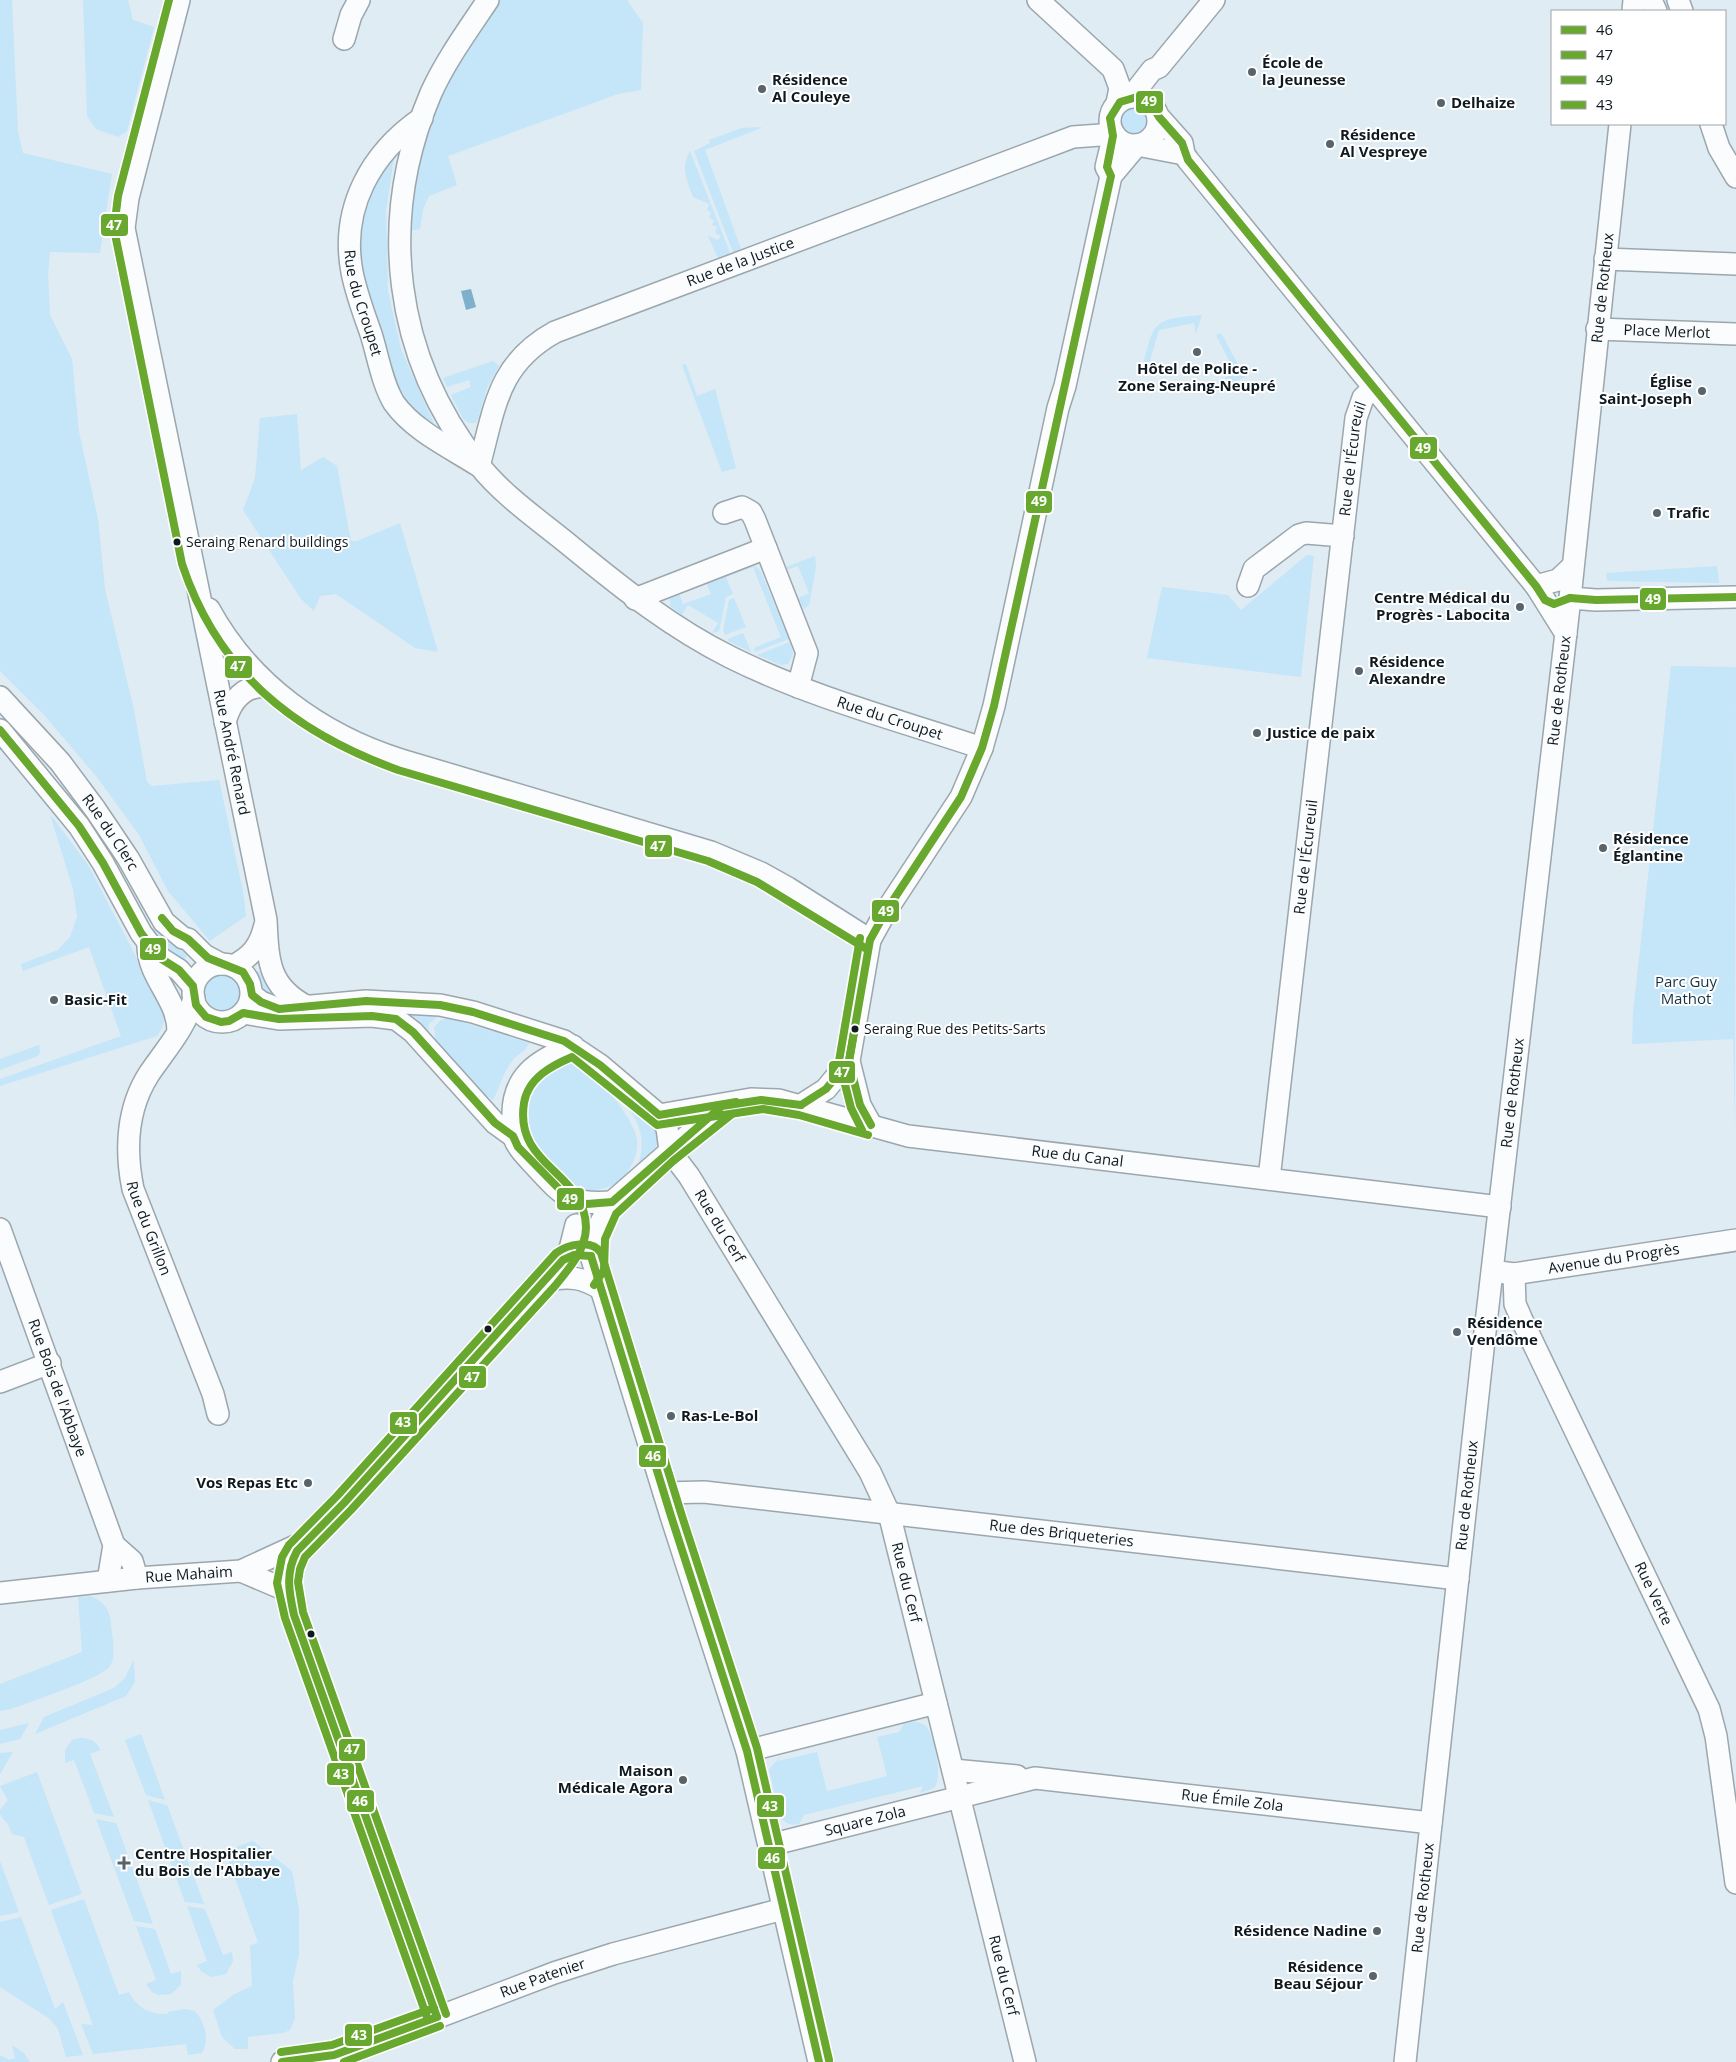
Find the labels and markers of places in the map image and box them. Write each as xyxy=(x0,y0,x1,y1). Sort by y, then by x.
place label: École de la Jeunesse xyxy=(1262,52,1346,89)
marker: École de la Jeunesse xyxy=(1246,66,1258,78)
place label: Résidence Al Couleye xyxy=(772,69,850,106)
marker: Résidence Al Couleye xyxy=(756,83,768,95)
place label: Delhaize xyxy=(1451,92,1515,112)
marker: Delhaize xyxy=(1435,97,1447,109)
place label: Résidence Al Vespreye xyxy=(1340,124,1428,161)
marker: Résidence Al Vespreye xyxy=(1324,138,1336,150)
marker: Hôtel de Police - Zone Seraing-Neupré xyxy=(1191,346,1203,358)
place label: Hôtel de Police - Zone Seraing-Neupré xyxy=(1118,358,1276,395)
place label: Église Saint-Joseph xyxy=(1599,371,1692,408)
marker: Église Saint-Joseph xyxy=(1696,385,1708,397)
place label: Trafic xyxy=(1667,502,1710,522)
marker: Trafic xyxy=(1651,507,1663,519)
place label: Seraing Renard buildings xyxy=(186,532,349,551)
marker: Seraing Renard buildings xyxy=(172,537,182,547)
place label: Centre Médical du Progrès - Labocita xyxy=(1374,587,1510,624)
marker: Centre Médical du Progrès - Labocita xyxy=(1514,601,1526,613)
place label: Résidence Alexandre xyxy=(1369,651,1446,688)
marker: Résidence Alexandre xyxy=(1353,665,1365,677)
place label: Justice de paix xyxy=(1265,722,1375,742)
marker: Justice de paix xyxy=(1251,727,1263,739)
place label: Résidence Églantine xyxy=(1613,828,1689,865)
marker: Résidence Églantine xyxy=(1597,842,1609,854)
place label: Basic-Fit xyxy=(64,989,128,1009)
marker: Basic-Fit xyxy=(48,994,60,1006)
place label: Seraing Rue des Petits-Sarts xyxy=(864,1019,1046,1038)
marker: Seraing Rue des Petits-Sarts xyxy=(850,1024,860,1034)
place label: Résidence Vendôme xyxy=(1467,1312,1543,1349)
unlabelled marker xyxy=(483,1324,493,1334)
marker: Résidence Vendôme xyxy=(1451,1326,1463,1338)
place label: Ras-Le-Bol xyxy=(681,1405,758,1425)
marker: Ras-Le-Bol xyxy=(665,1410,677,1422)
place label: Vos Repas Etc xyxy=(196,1472,298,1492)
marker: Vos Repas Etc xyxy=(302,1477,314,1489)
unlabelled marker xyxy=(306,1629,316,1639)
place label: Maison Médicale Agora xyxy=(558,1760,673,1797)
marker: Maison Médicale Agora xyxy=(677,1774,689,1786)
place label: Centre Hospitalier du Bois de l'Abbaye xyxy=(135,1843,280,1880)
marker: Centre Hospitalier du Bois de l'Abbaye xyxy=(117,1856,131,1870)
place label: Résidence Nadine xyxy=(1233,1920,1367,1940)
marker: Résidence Nadine xyxy=(1371,1925,1383,1937)
place label: Résidence Beau Séjour xyxy=(1274,1956,1363,1993)
marker: Résidence Beau Séjour xyxy=(1367,1970,1379,1982)

